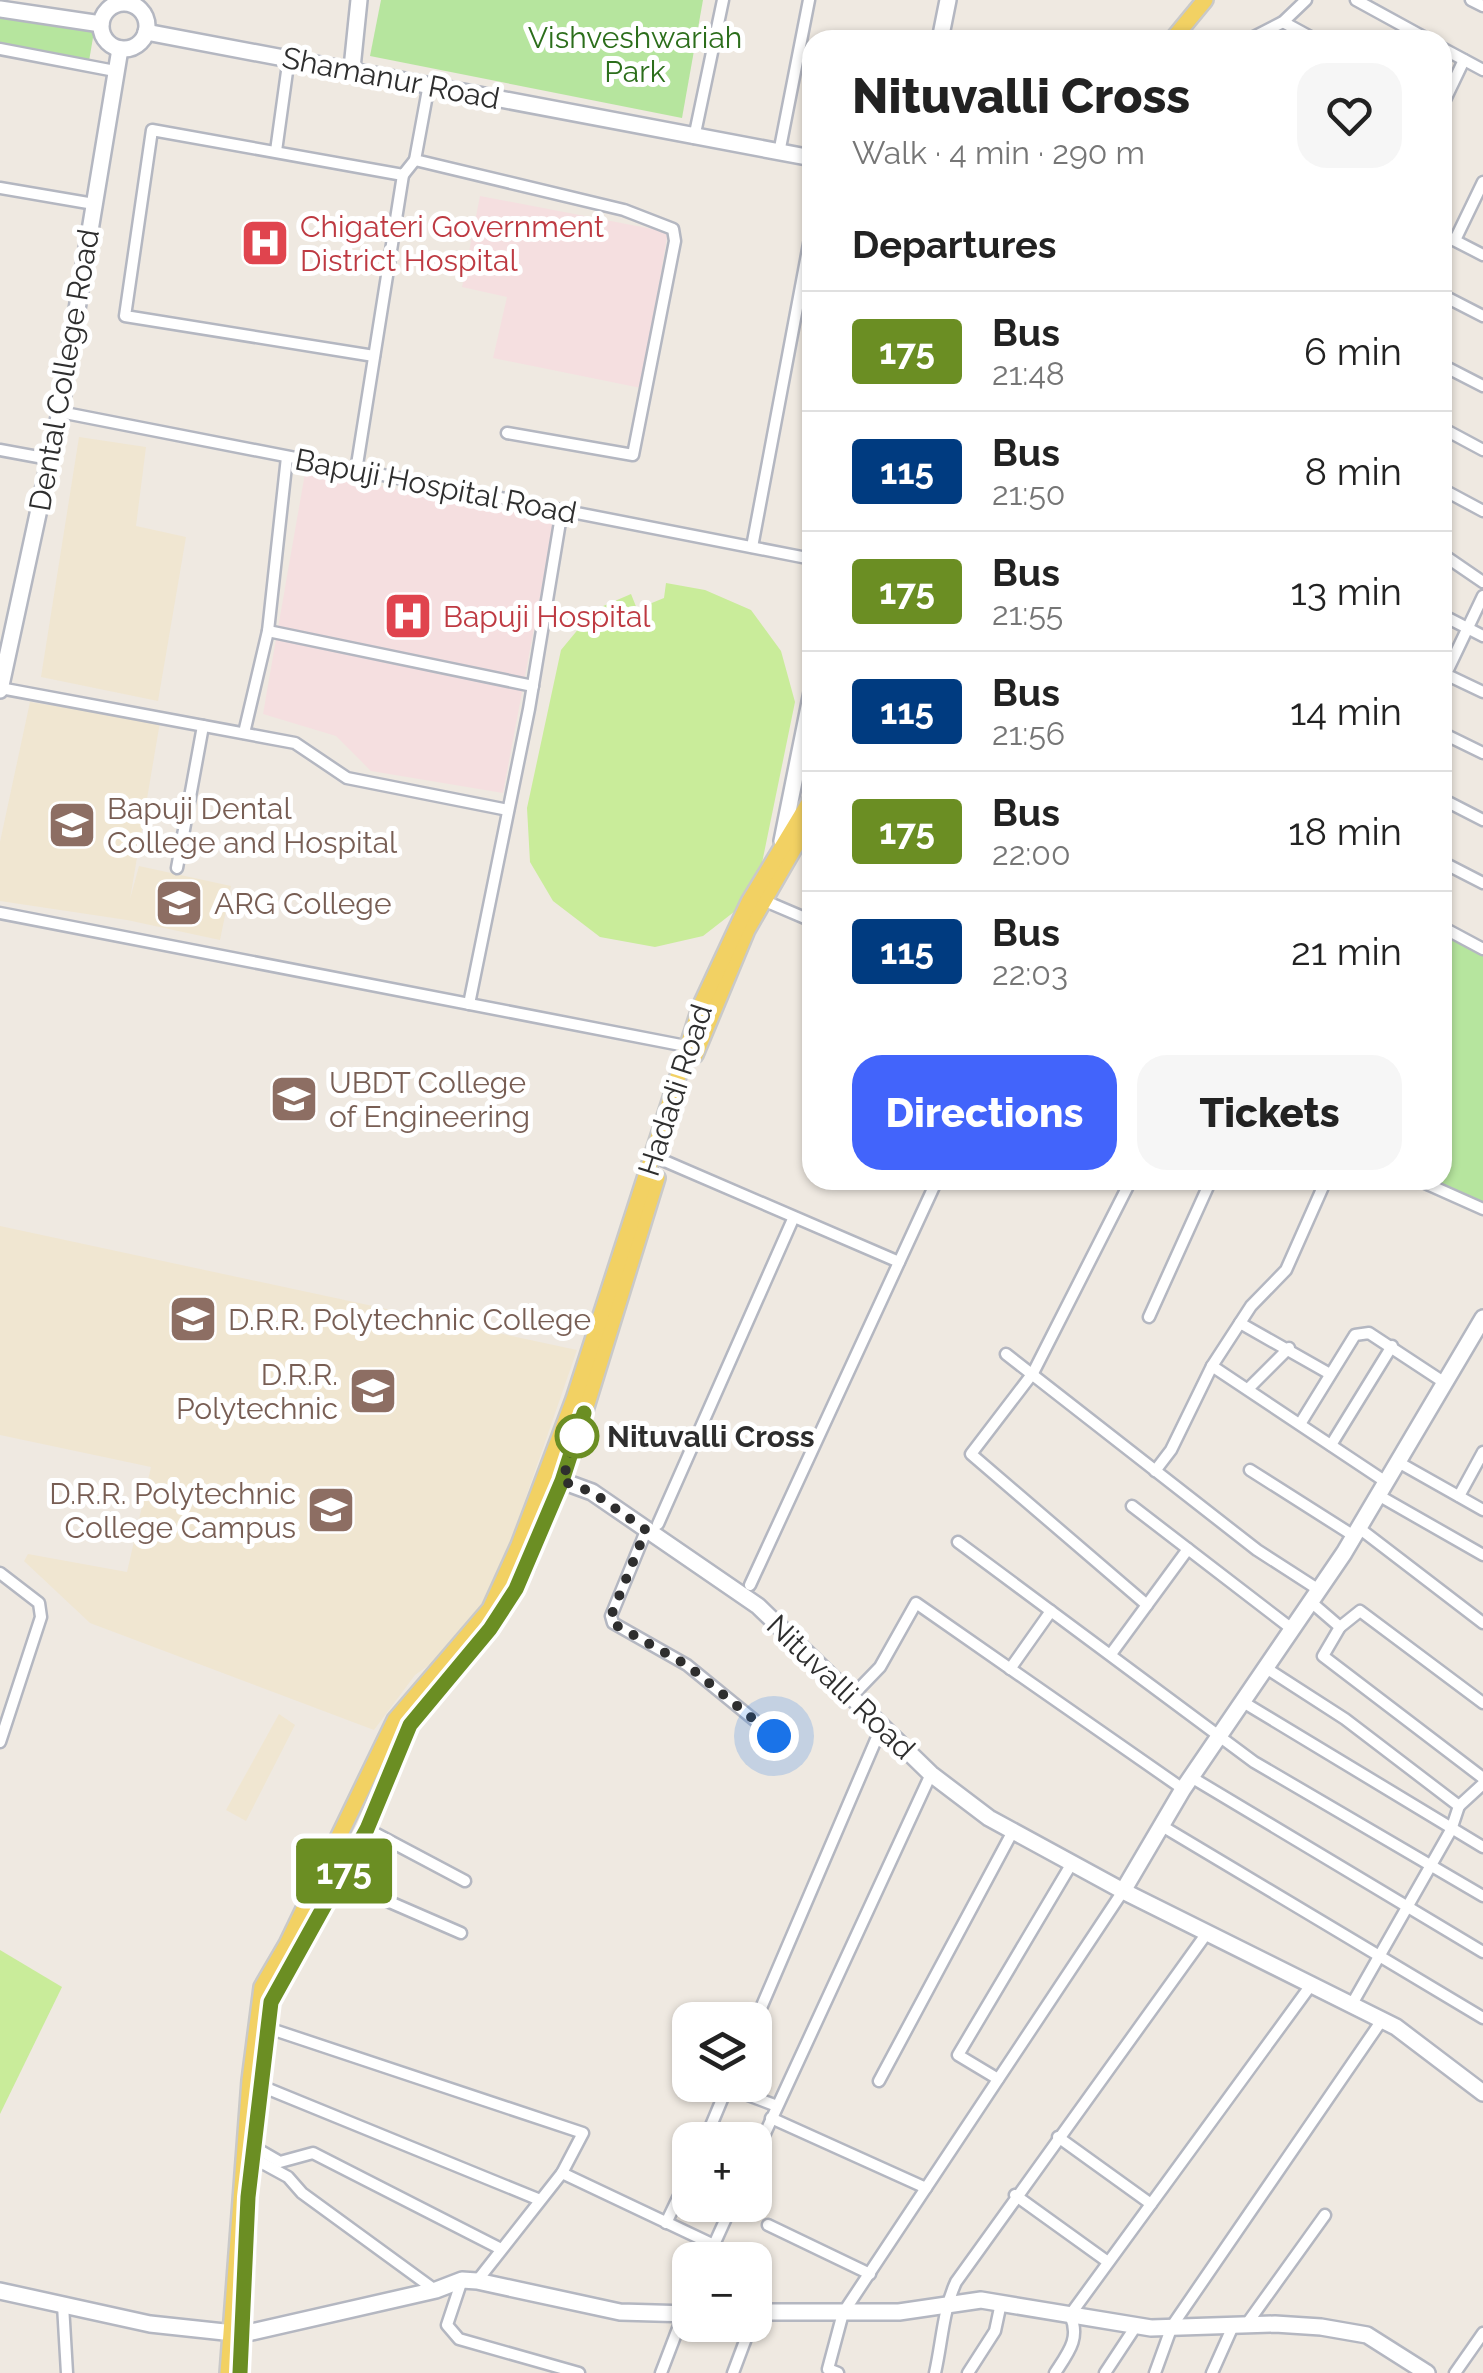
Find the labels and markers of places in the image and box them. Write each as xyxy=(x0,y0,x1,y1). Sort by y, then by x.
place label: Chigateri Government District Hospital xyxy=(300,209,604,278)
hospital icon: Chigateri Government District Hospital xyxy=(239,217,291,269)
hospital icon: Bapuji Hospital xyxy=(382,590,434,642)
place label: Bapuji Hospital xyxy=(443,599,651,634)
place label: Bapuji Dental College and Hospital xyxy=(107,791,398,860)
school or university icon: Bapuji Dental College and Hospital xyxy=(46,799,98,851)
school or university icon: ARG College xyxy=(153,877,205,929)
place label: ARG College xyxy=(214,886,392,921)
place label: UBDT College of Engineering xyxy=(329,1065,530,1134)
school or university icon: UBDT College of Engineering xyxy=(268,1073,320,1125)
school or university icon: D.R.R. Polytechnic College xyxy=(167,1293,219,1345)
place label: D.R.R. Polytechnic College xyxy=(228,1302,591,1337)
place label: D.R.R. Polytechnic xyxy=(176,1357,338,1426)
school or university icon: D.R.R. Polytechnic xyxy=(347,1365,399,1417)
marker: Nituvalli Cross xyxy=(556,1415,598,1457)
place label: Nituvalli Cross xyxy=(607,1419,815,1454)
place label: D.R.R. Polytechnic College Campus xyxy=(49,1476,296,1545)
school or university icon: D.R.R. Polytechnic College Campus xyxy=(305,1484,357,1536)

